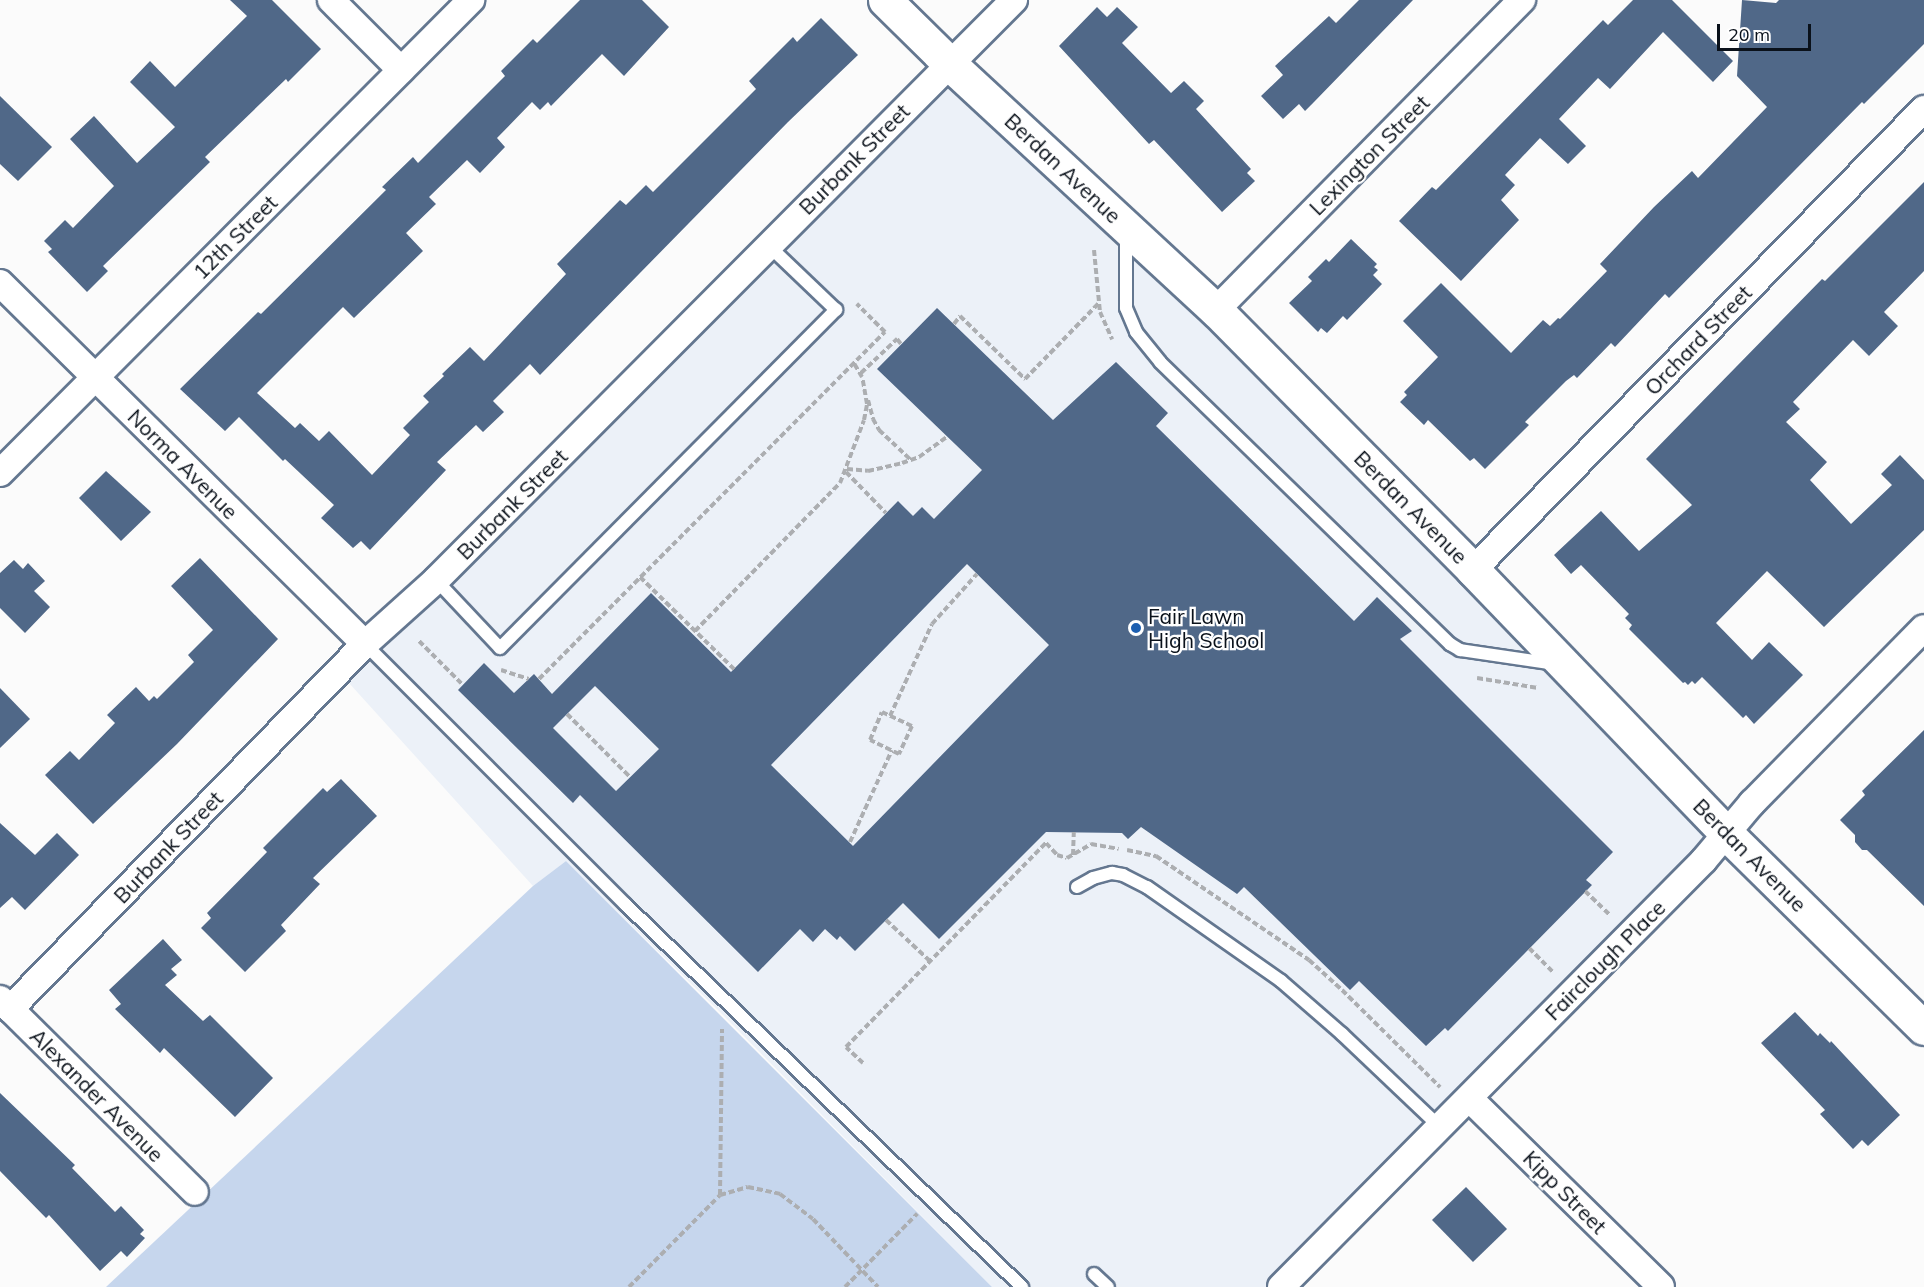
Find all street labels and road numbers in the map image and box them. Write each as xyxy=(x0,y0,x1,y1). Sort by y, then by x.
street label: Lexington Street xyxy=(1304,90,1434,220)
street label: Burbank Street xyxy=(794,99,914,219)
street label: Berdan Avenue xyxy=(1000,108,1126,228)
street label: 12th Street xyxy=(188,190,282,284)
street label: Orchard Street xyxy=(1639,280,1757,400)
street label: Norma Avenue xyxy=(123,404,243,524)
street label: Burbank Street xyxy=(452,444,572,564)
street label: Berdan Avenue xyxy=(1349,445,1473,569)
street label: Burbank Street xyxy=(108,786,228,908)
street label: Berdan Avenue xyxy=(1688,793,1812,917)
street label: Fairclough Place xyxy=(1540,895,1670,1025)
street label: Alexander Avenue xyxy=(25,1023,169,1167)
street label: Kipp Street xyxy=(1518,1145,1612,1239)

